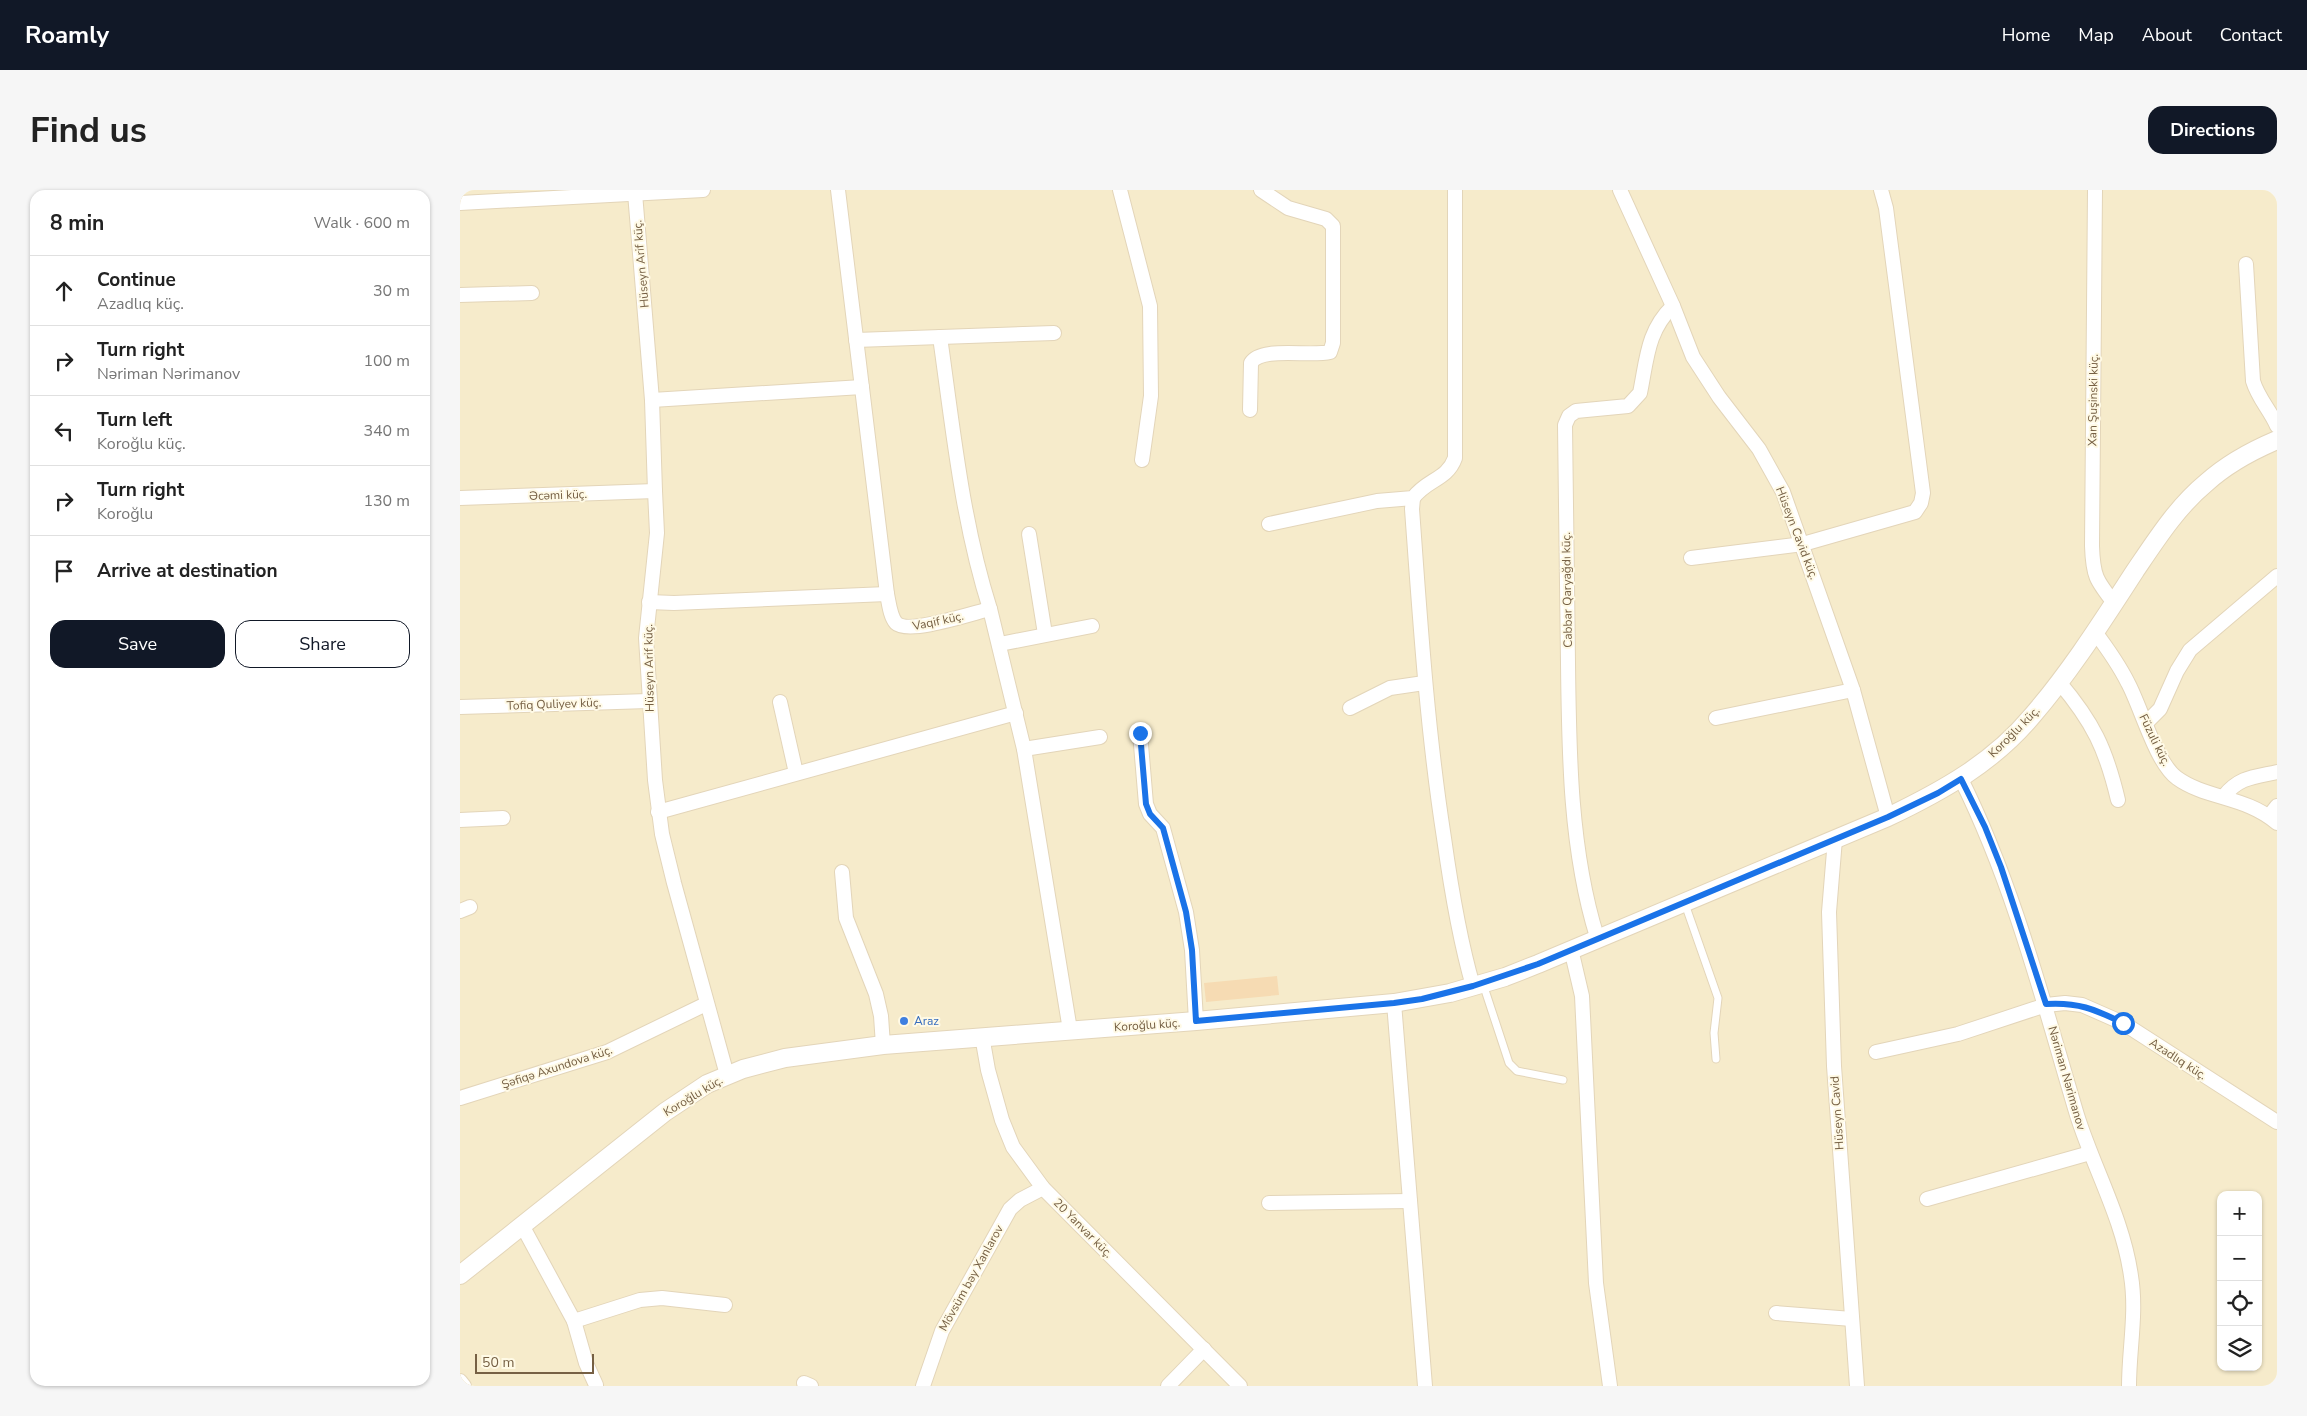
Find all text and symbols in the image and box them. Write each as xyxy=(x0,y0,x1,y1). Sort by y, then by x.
text: Roamly xyxy=(25,19,109,51)
text: Home xyxy=(2002,23,2050,47)
text: Map xyxy=(2078,23,2114,47)
text: About xyxy=(2142,23,2192,47)
text: Contact xyxy=(2220,23,2282,47)
button: Directions xyxy=(2148,106,2277,154)
text: Find us xyxy=(30,107,147,154)
text: 8 min xyxy=(50,209,104,237)
text: Walk · 600 m xyxy=(314,212,410,234)
street label: Hüseyn Arif küç. xyxy=(629,219,653,309)
text: Continue xyxy=(97,267,176,293)
icon: ahead xyxy=(50,277,78,305)
text: 30 m xyxy=(373,280,410,302)
text: Azadlıq küç. xyxy=(97,293,184,315)
text: Turn right xyxy=(97,337,184,363)
icon: right xyxy=(50,347,78,375)
text: 100 m xyxy=(363,350,410,372)
street label: Xan Şuşinski küç. xyxy=(2084,354,2102,446)
text: Nəriman Nərimanov xyxy=(97,363,240,385)
text: Turn left xyxy=(97,407,172,433)
icon: left xyxy=(50,417,78,445)
text: 340 m xyxy=(363,420,410,442)
text: Koroğlu küç. xyxy=(97,433,186,455)
text: Turn right xyxy=(97,477,184,503)
street label: Hüseyn Cavid küç. xyxy=(1772,484,1822,582)
street label: Əcəmi küç. xyxy=(529,486,587,504)
icon: right xyxy=(50,487,78,515)
text: 130 m xyxy=(363,490,410,512)
text: Koroğlu xyxy=(97,503,153,525)
street label: Cabbar Qaryağdı küç. xyxy=(1558,532,1576,648)
icon: arrive xyxy=(50,557,78,585)
text: Arrive at destination xyxy=(97,558,278,584)
street label: Vaqif küç. xyxy=(910,608,965,634)
button: Save xyxy=(50,620,225,668)
button: Share xyxy=(235,620,410,668)
street label: Hüseyn Arif küç. xyxy=(640,624,658,712)
street label: Tofiq Quliyev küç. xyxy=(506,694,602,714)
street label: Koroğlu küç. xyxy=(1985,703,2043,761)
street label: Füzuli küç. xyxy=(2136,711,2174,769)
route end xyxy=(1129,722,1152,745)
route start xyxy=(2112,1012,2135,1035)
place label: Araz xyxy=(914,1013,939,1029)
marker: Araz xyxy=(898,1015,910,1027)
street label: Koroğlu küç. xyxy=(1113,1015,1181,1035)
street label: Nəriman Nərimanov xyxy=(2045,1024,2090,1133)
street label: Azadlıq küç. xyxy=(2146,1035,2210,1083)
street label: Şəfiqə Axundova küç. xyxy=(500,1042,614,1092)
street label: Koroğlu küç. xyxy=(660,1072,726,1120)
street label: Hüseyn Cavid xyxy=(1826,1075,1848,1151)
map controls xyxy=(2217,1191,2262,1371)
button: + xyxy=(2217,1191,2262,1236)
street label: 20 Yanvar küç. xyxy=(1050,1195,1116,1261)
street label: Mövsüm bəy Xanlarov xyxy=(935,1221,1007,1334)
button: − xyxy=(2217,1236,2262,1281)
button: locate xyxy=(2217,1281,2262,1326)
button: layers xyxy=(2217,1326,2262,1371)
scale bar xyxy=(475,1351,594,1374)
text: 50 m xyxy=(482,1353,514,1372)

